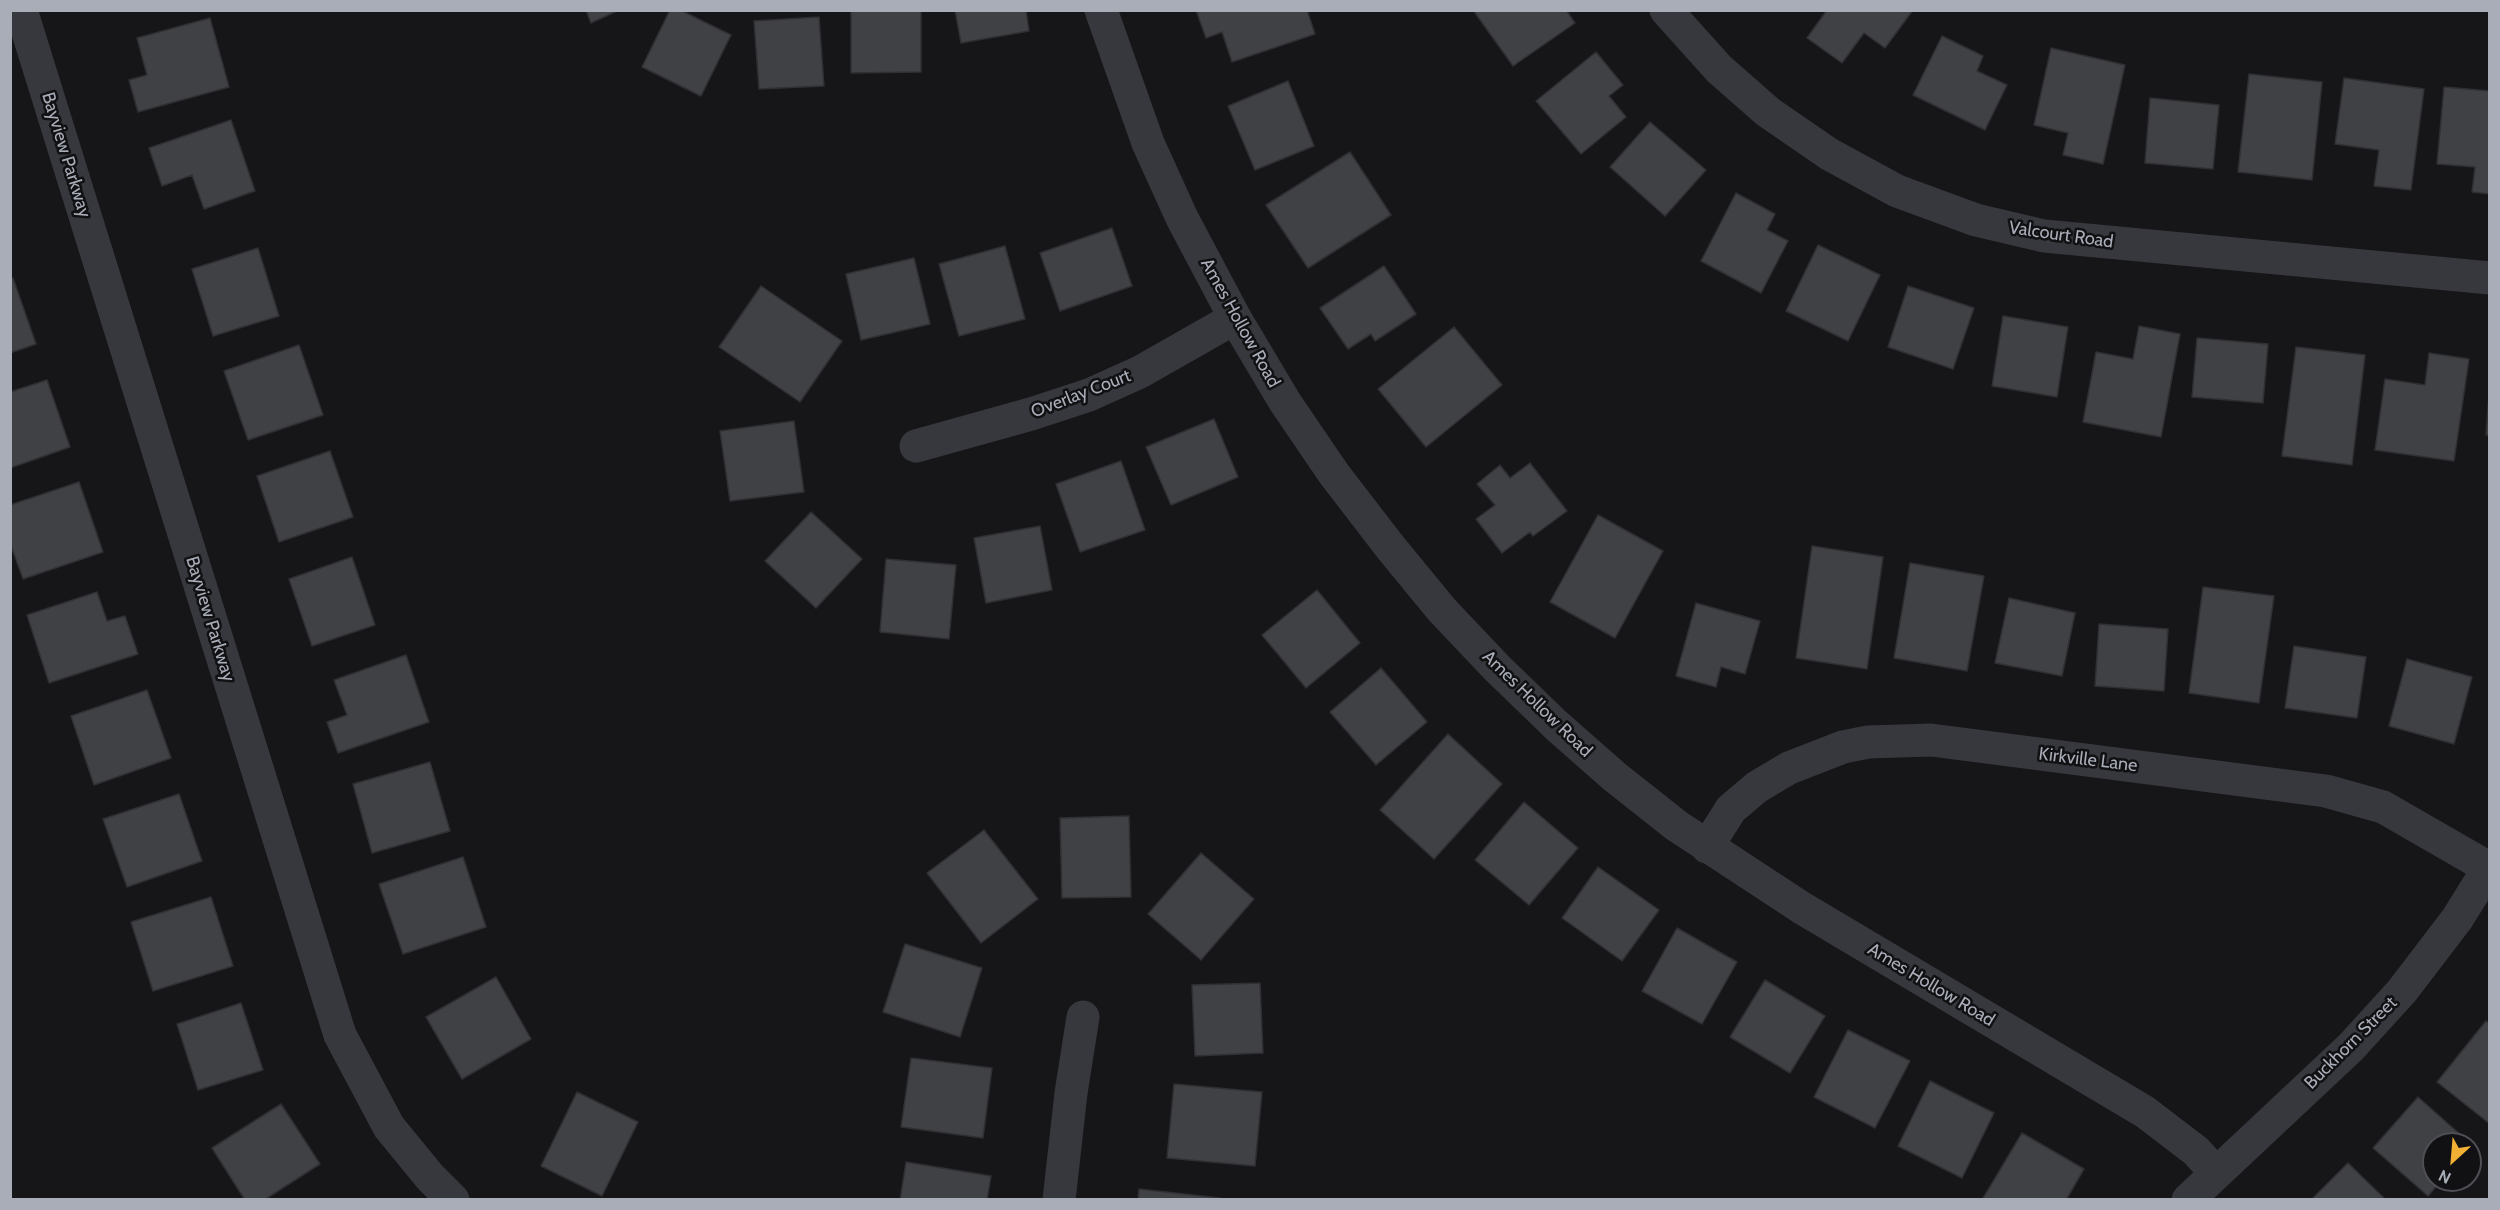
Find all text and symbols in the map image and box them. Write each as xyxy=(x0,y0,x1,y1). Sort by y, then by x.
street label: Bayview Parkway xyxy=(37,90,95,220)
street label: Valcourt Road xyxy=(2007,217,2115,253)
street label: Ames Hollow Road xyxy=(1196,255,1284,391)
street label: Overlay Court xyxy=(1028,365,1134,423)
street label: Bayview Parkway xyxy=(181,554,239,684)
street label: Ames Hollow Road xyxy=(1478,646,1596,762)
street label: Kirkville Lane xyxy=(2037,743,2139,777)
street label: Ames Hollow Road xyxy=(1864,939,1998,1031)
street label: Buckhorn Street xyxy=(2300,992,2402,1094)
north arrow xyxy=(2422,1132,2482,1192)
text: N xyxy=(2436,1166,2454,1188)

